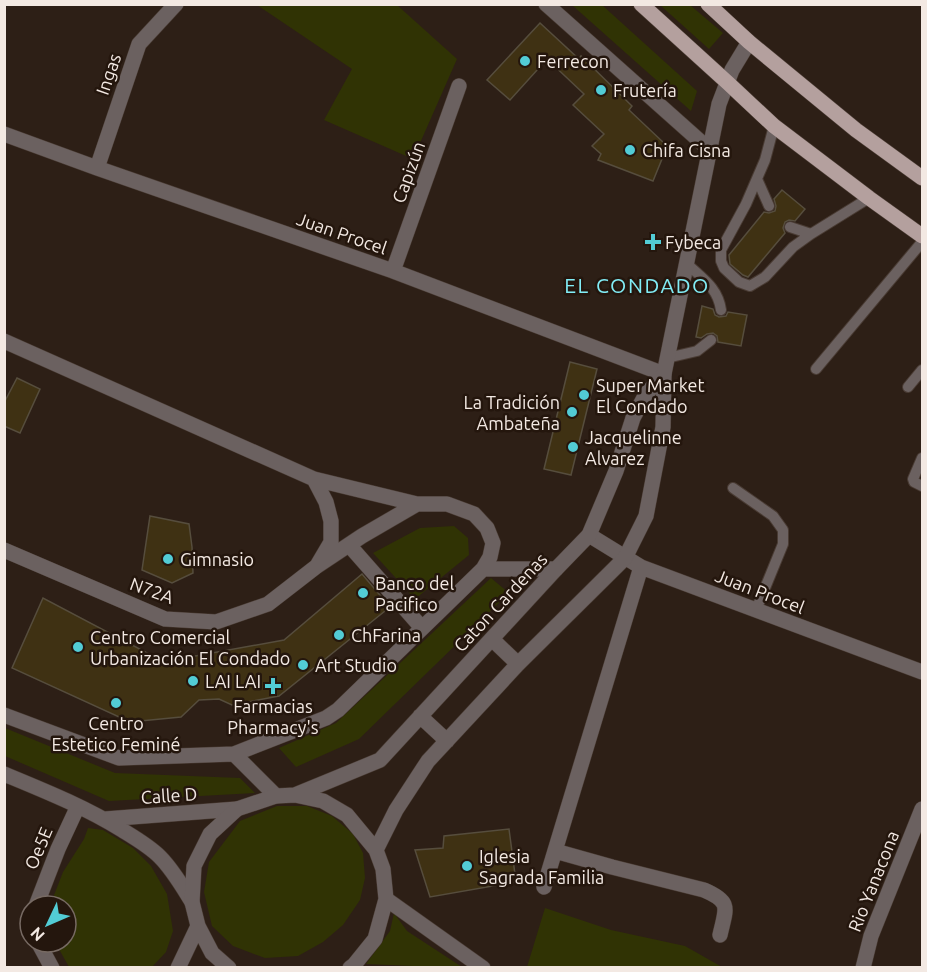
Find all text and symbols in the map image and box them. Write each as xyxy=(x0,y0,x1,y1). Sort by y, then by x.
street label: Ingas xyxy=(92,51,124,97)
place label: Ferrecon xyxy=(537,51,609,71)
marker: Ferrecon xyxy=(518,54,532,68)
place label: Frutería xyxy=(613,80,677,100)
marker: Frutería xyxy=(594,83,608,97)
street label: Capizún xyxy=(388,138,428,206)
place label: Chifa Cisna xyxy=(642,140,731,160)
marker: Chifa Cisna xyxy=(623,143,637,157)
street label: Juan Procel xyxy=(294,208,390,258)
place label: Fybeca xyxy=(665,232,721,252)
marker: Fybeca xyxy=(646,235,660,249)
district label: EL CONDADO xyxy=(564,273,710,297)
place label: Super Market El Condado xyxy=(596,375,705,416)
marker: Super Market El Condado xyxy=(577,388,591,402)
place label: La Tradición Ambateña xyxy=(464,392,560,433)
marker: La Tradición Ambateña xyxy=(565,405,579,419)
place label: Jacquelinne Alvarez xyxy=(585,427,682,468)
marker: Jacquelinne Alvarez xyxy=(566,440,580,454)
place label: Gimnasio xyxy=(180,549,254,569)
street label: Caton Cardenas xyxy=(449,549,551,655)
marker: Gimnasio xyxy=(161,552,175,566)
street label: Juan Procel xyxy=(713,565,808,617)
street label: N72A xyxy=(128,573,177,607)
place label: Banco del Pacifico xyxy=(375,573,454,614)
marker: Banco del Pacifico xyxy=(356,586,370,600)
place label: ChFarina xyxy=(351,625,421,645)
place label: Centro Comercial Urbanización El Condado xyxy=(90,627,290,668)
marker: ChFarina xyxy=(332,628,346,642)
marker: Centro Comercial Urbanización El Condado xyxy=(71,640,85,654)
place label: Art Studio xyxy=(315,655,397,675)
marker: Art Studio xyxy=(296,658,310,672)
place label: LAI LAI xyxy=(205,671,261,691)
marker: LAI LAI xyxy=(186,674,200,688)
marker: Farmacias Pharmacy's xyxy=(266,679,280,693)
marker: Centro Estetico Feminé xyxy=(109,696,123,710)
place label: Farmacias Pharmacy's xyxy=(227,696,319,737)
place label: Centro Estetico Feminé xyxy=(52,713,180,754)
street label: Calle D xyxy=(140,783,198,807)
street label: Oe5E xyxy=(20,824,56,872)
street label: Rio Yanacona xyxy=(844,828,902,934)
place label: Iglesia Sagrada Familia xyxy=(479,846,604,887)
marker: Iglesia Sagrada Familia xyxy=(460,859,474,873)
north arrow xyxy=(18,894,78,954)
text: N xyxy=(27,924,48,945)

